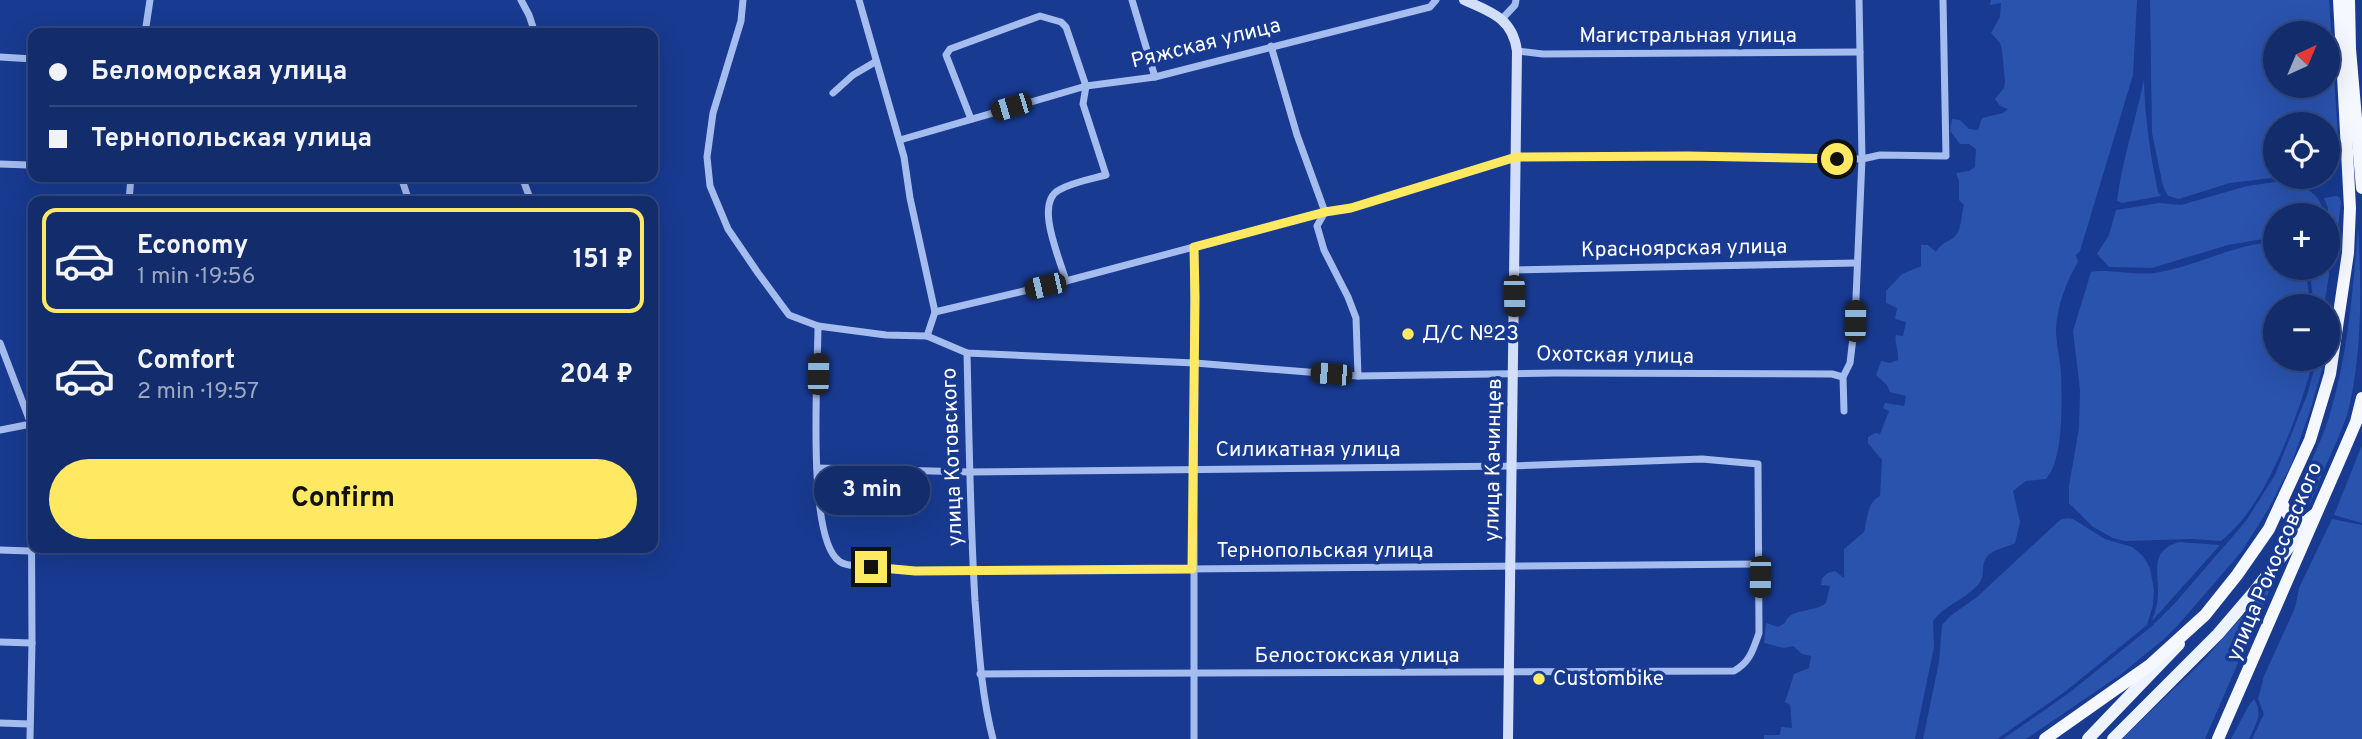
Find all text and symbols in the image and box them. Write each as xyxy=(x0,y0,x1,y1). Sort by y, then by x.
street label: Ряжская улица xyxy=(1128,12,1284,76)
north arrow xyxy=(2263,21,2340,98)
map controls xyxy=(2263,21,2340,371)
street label: Магистральная улица xyxy=(1579,23,1797,50)
text: Беломорская улица xyxy=(91,56,347,89)
car xyxy=(988,91,1035,123)
button: locate xyxy=(2263,112,2340,189)
text: Тернопольская улица xyxy=(91,123,372,156)
route start xyxy=(1821,143,1853,175)
button: + xyxy=(2263,203,2340,280)
icon: car xyxy=(53,229,116,292)
text: Economy xyxy=(137,230,248,263)
street label: Красноярская улица xyxy=(1581,234,1787,264)
text: 151 ₽ xyxy=(573,244,633,277)
text: 1 min · 19:56 xyxy=(137,263,256,292)
car xyxy=(1023,271,1068,301)
car xyxy=(1504,275,1525,317)
button: − xyxy=(2263,294,2340,371)
car xyxy=(1845,300,1866,342)
place label: Д/С №23 xyxy=(1422,321,1519,348)
marker: Д/С №23 xyxy=(1400,326,1416,342)
street label: Охотская улица xyxy=(1536,341,1694,371)
icon: car xyxy=(53,344,116,407)
text: Comfort xyxy=(137,345,235,378)
car xyxy=(808,353,829,395)
text: 204 ₽ xyxy=(560,359,633,392)
car xyxy=(1310,362,1353,386)
street label: улица Котовского xyxy=(936,367,970,547)
text: 2 min · 19:57 xyxy=(137,378,259,407)
street label: улица Качинцев xyxy=(1479,378,1509,542)
street label: Силикатная улица xyxy=(1215,437,1401,464)
street label: улица Рокоссовского xyxy=(2221,458,2329,666)
button: Confirm xyxy=(49,459,637,539)
callout: 3 min xyxy=(813,466,929,514)
text: 3 min xyxy=(842,476,902,505)
street label: Тернопольская улица xyxy=(1216,538,1434,565)
route end xyxy=(855,551,887,583)
car xyxy=(1750,556,1771,598)
street label: Белостокская улица xyxy=(1254,643,1460,670)
place label: Custombike xyxy=(1553,666,1664,693)
marker: Custombike xyxy=(1531,671,1547,687)

